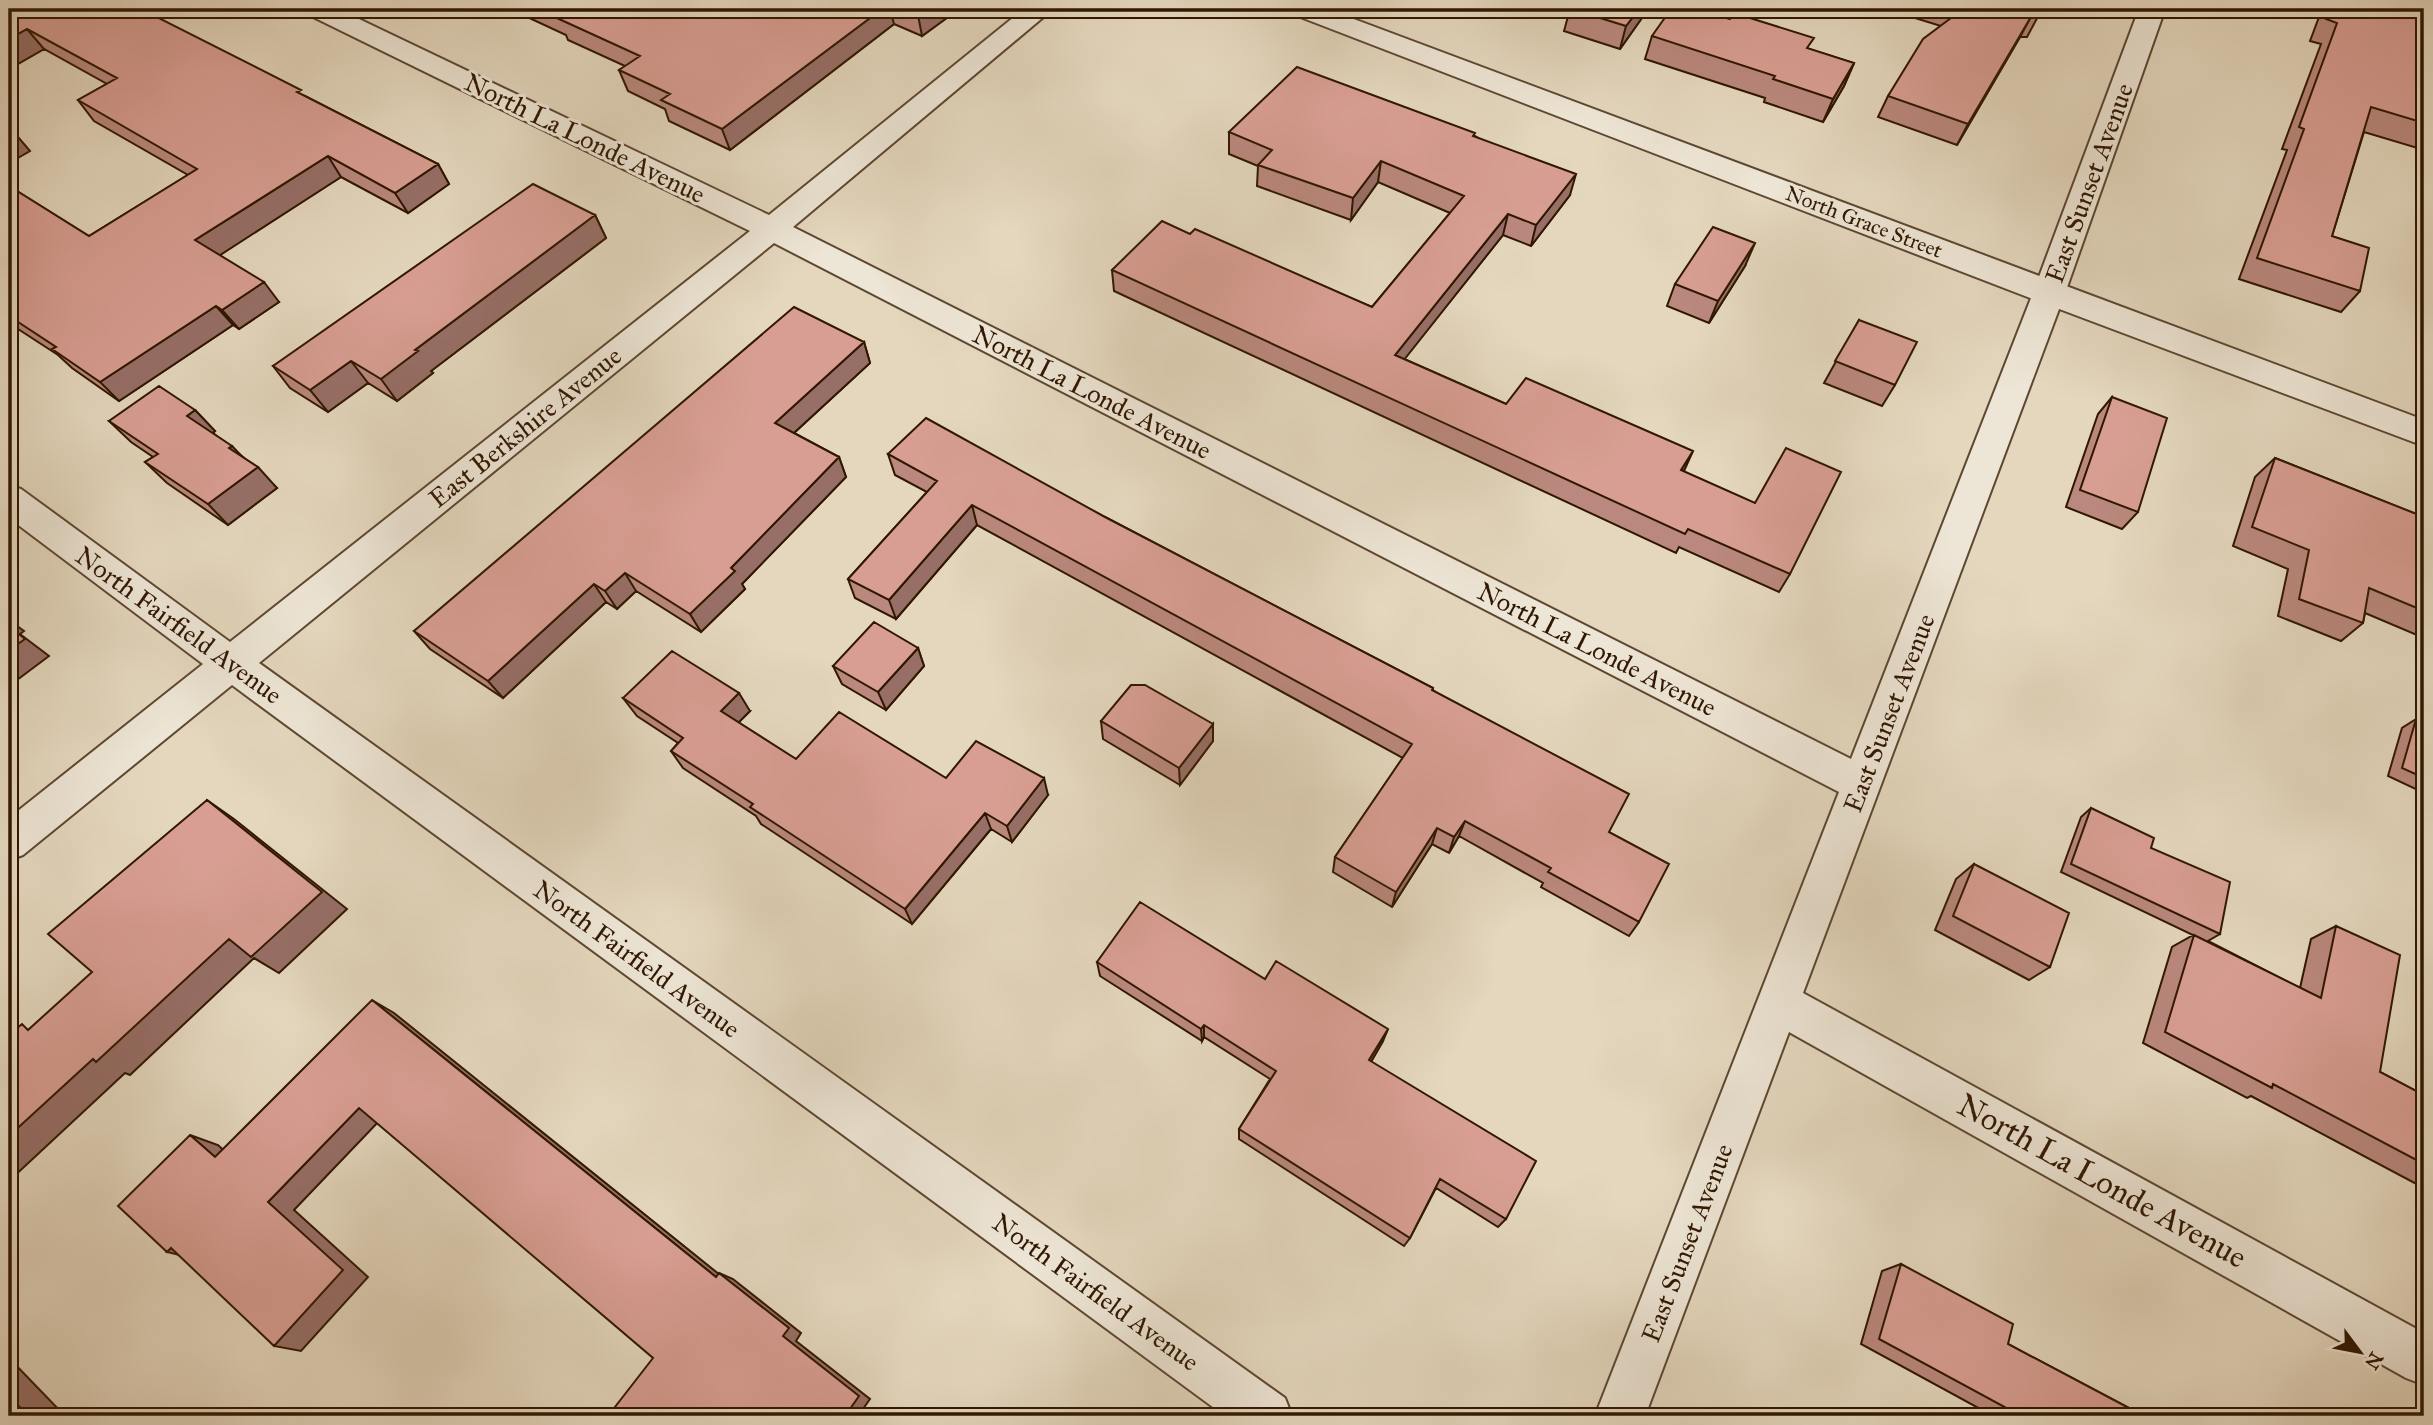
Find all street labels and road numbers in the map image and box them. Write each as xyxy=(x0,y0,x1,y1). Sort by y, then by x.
street label: North La Londe Avenue xyxy=(459,66,711,210)
street label: East Sunset Avenue xyxy=(2038,79,2140,287)
street label: North Grace Street xyxy=(1782,180,1947,264)
street label: North La Londe Avenue xyxy=(967,318,1217,466)
street label: East Berkshire Avenue xyxy=(422,339,628,515)
street label: North Fairfield Avenue xyxy=(69,539,289,711)
street label: North La Londe Avenue xyxy=(1472,575,1722,723)
street label: East Sunset Avenue xyxy=(1836,609,1942,817)
street label: North Fairfield Avenue xyxy=(527,873,747,1045)
street label: North La Londe Avenue xyxy=(1951,1085,2253,1277)
street label: East Sunset Avenue xyxy=(1634,1139,1740,1347)
street label: North Fairfield Avenue xyxy=(986,1206,1206,1378)

